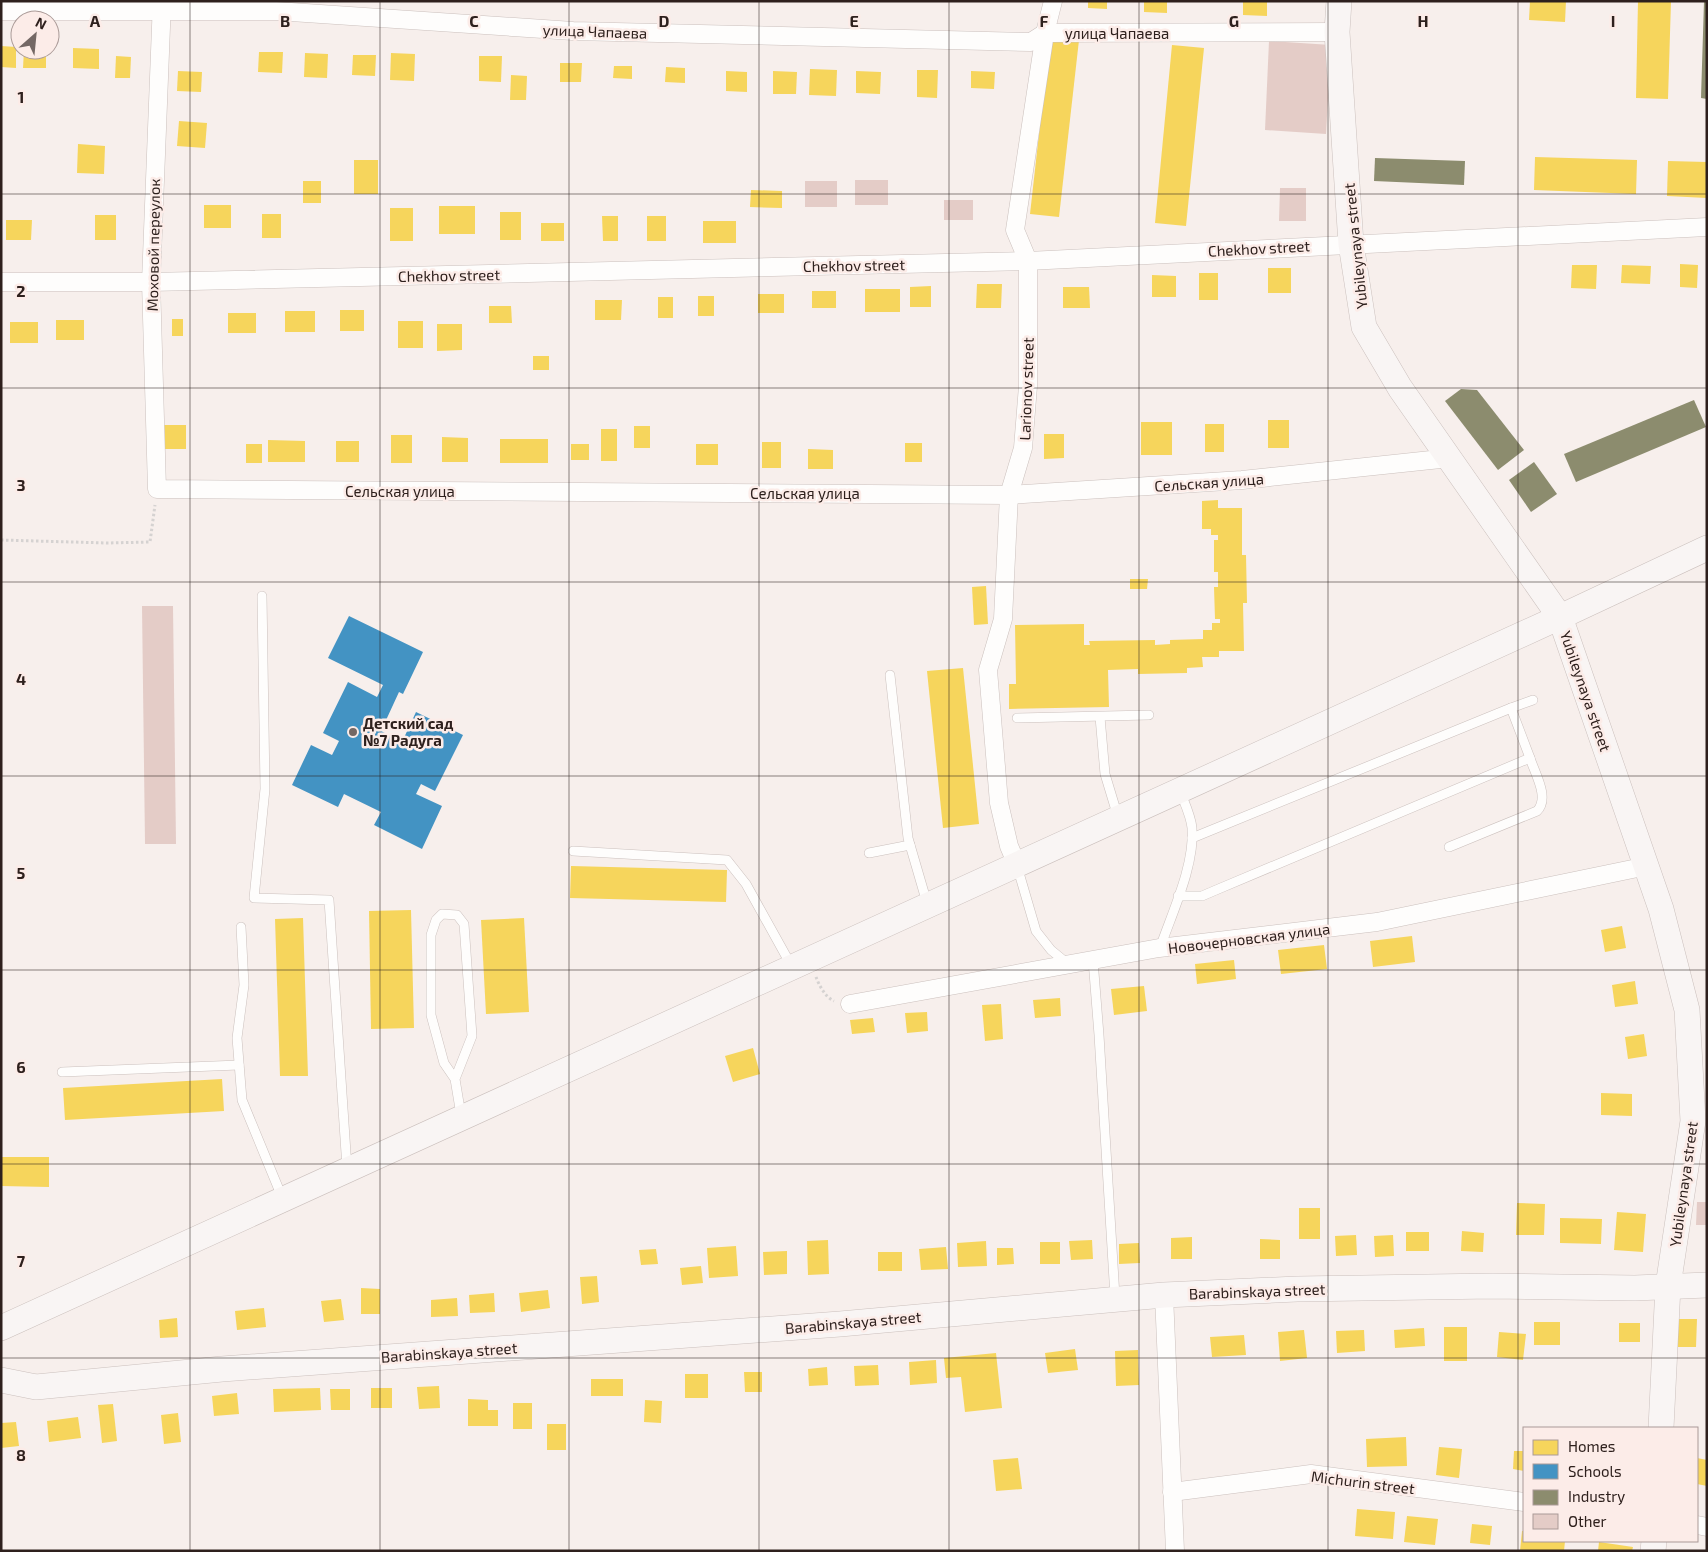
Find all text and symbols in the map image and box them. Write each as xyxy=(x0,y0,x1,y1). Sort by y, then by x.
north arrow xyxy=(10,10,60,60)
text: A xyxy=(90,11,101,30)
text: B xyxy=(280,11,290,30)
text: C xyxy=(469,11,479,30)
text: D xyxy=(659,11,670,30)
text: E xyxy=(849,11,859,30)
text: F xyxy=(1040,11,1049,30)
text: G xyxy=(1229,11,1239,30)
text: H xyxy=(1417,11,1429,30)
text: I xyxy=(1611,11,1615,30)
text: N xyxy=(33,13,49,33)
street label: улица Чапаева xyxy=(542,20,648,43)
street label: улица Чапаева xyxy=(1065,24,1169,43)
text: 1 xyxy=(18,87,24,106)
street label: Моховой переулок xyxy=(143,178,164,312)
street label: Yubileynaya street xyxy=(1339,182,1371,310)
street label: Chekhov street xyxy=(1208,236,1311,260)
street label: Chekhov street xyxy=(803,255,905,275)
street label: Chekhov street xyxy=(398,265,500,285)
text: 2 xyxy=(16,281,26,300)
street label: Larionov street xyxy=(1015,337,1037,441)
street label: Сельская улица xyxy=(1154,469,1264,496)
text: 3 xyxy=(16,475,26,494)
street label: Сельская улица xyxy=(345,482,455,501)
street label: Сельская улица xyxy=(750,484,860,503)
street label: Yubileynaya street xyxy=(1557,628,1615,754)
text: 4 xyxy=(16,669,26,688)
place label: Детский сад №7 Радуга xyxy=(363,714,454,749)
marker: Детский сад №7 Радуга xyxy=(347,726,359,738)
text: 5 xyxy=(17,863,26,882)
street label: Новочерновская улица xyxy=(1167,919,1331,958)
text: 6 xyxy=(16,1057,26,1076)
street label: Yubileynaya street xyxy=(1665,1120,1701,1248)
text: 7 xyxy=(17,1251,26,1270)
street label: Barabinskaya street xyxy=(1188,1280,1326,1302)
street label: Barabinskaya street xyxy=(784,1307,922,1337)
street label: Barabinskaya street xyxy=(380,1338,518,1366)
legend xyxy=(1523,1427,1698,1542)
text: Homes xyxy=(1568,1437,1615,1455)
text: 8 xyxy=(16,1445,26,1464)
text: Schools xyxy=(1568,1462,1622,1480)
street label: Michurin street xyxy=(1310,1467,1416,1497)
text: Industry xyxy=(1568,1487,1625,1505)
text: Other xyxy=(1568,1512,1607,1530)

